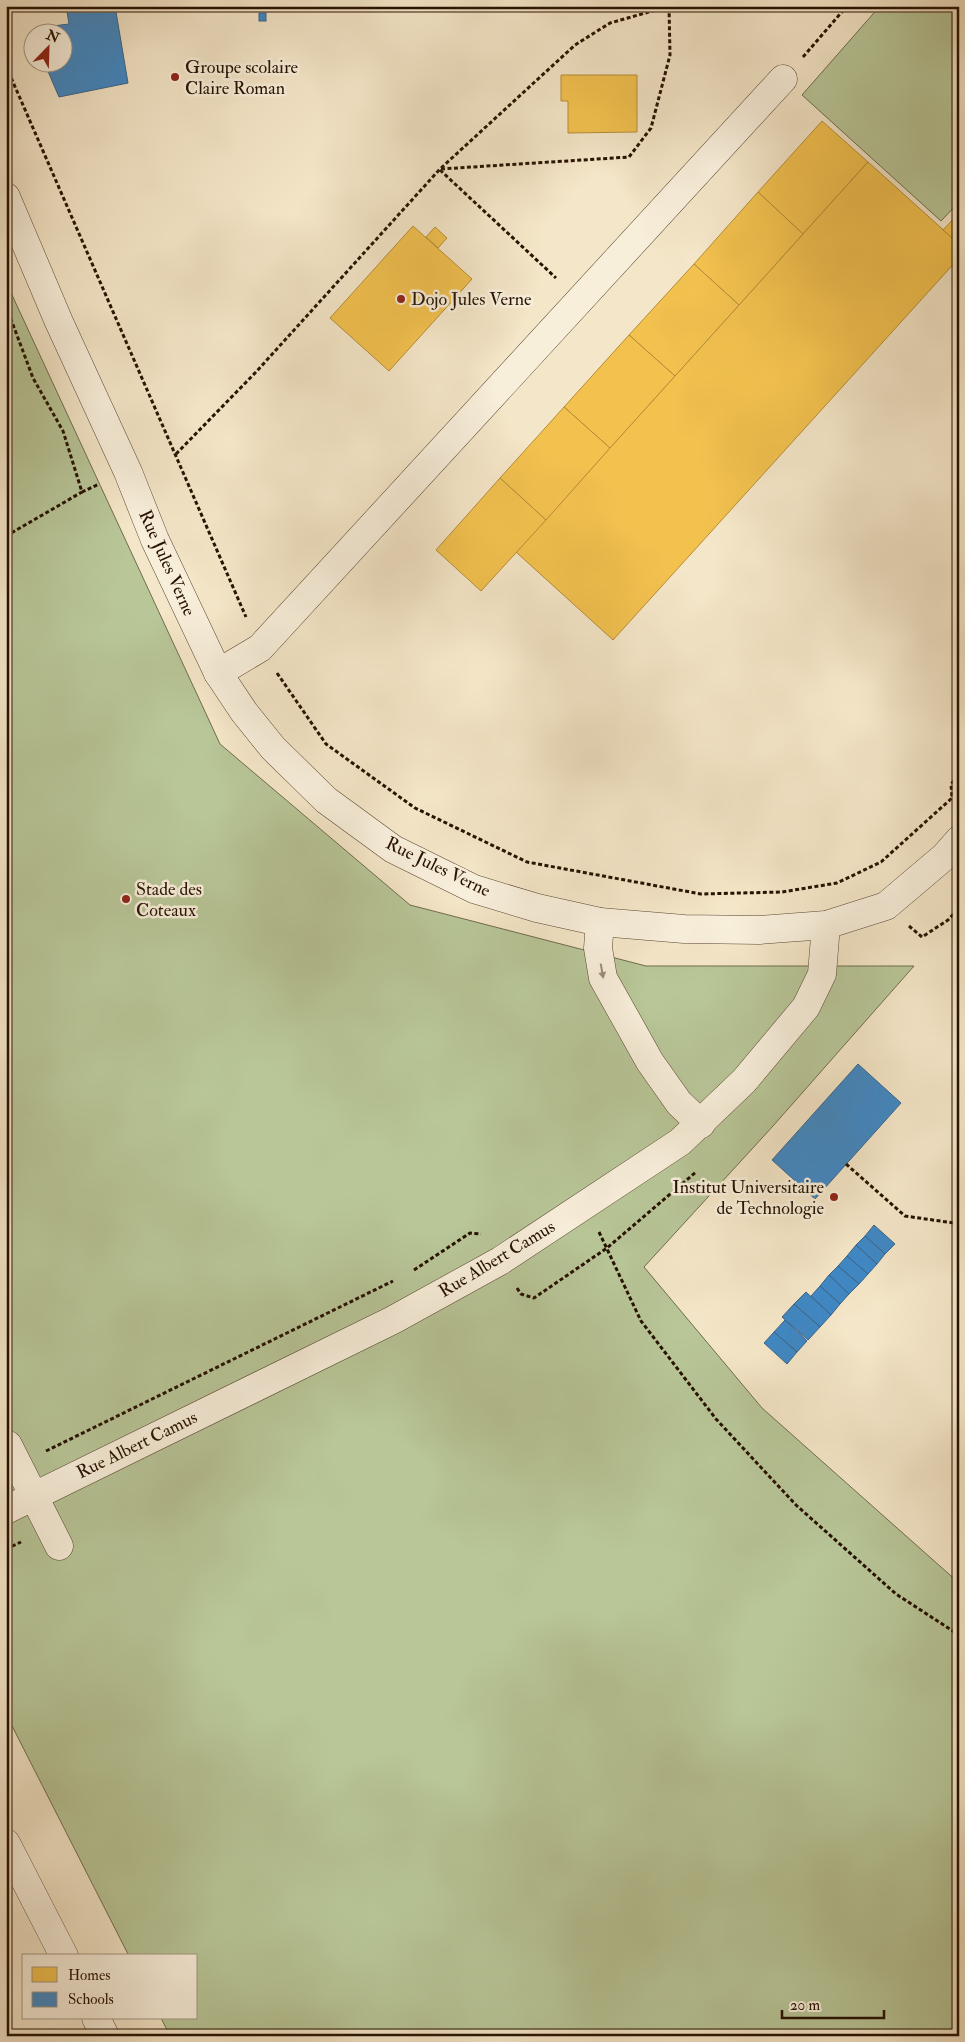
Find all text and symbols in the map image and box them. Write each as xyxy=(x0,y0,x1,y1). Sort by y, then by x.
north arrow xyxy=(22,22,72,72)
text: N xyxy=(43,26,62,47)
place label: Groupe scolaire Claire Roman xyxy=(185,56,299,100)
marker: Groupe scolaire Claire Roman xyxy=(169,71,181,83)
place label: Dojo Jules Verne xyxy=(411,288,532,311)
marker: Dojo Jules Verne xyxy=(395,293,407,305)
street label: Rue Jules Verne xyxy=(133,506,201,620)
street label: Rue Jules Verne xyxy=(382,832,495,902)
place label: Stade des Coteaux xyxy=(136,878,202,922)
marker: Stade des Coteaux xyxy=(120,893,132,905)
one-way arrow xyxy=(598,963,606,979)
place label: Institut Universitaire de Technologie xyxy=(673,1176,824,1220)
marker: Institut Universitaire de Technologie xyxy=(828,1191,840,1203)
street label: Rue Albert Camus xyxy=(435,1215,559,1303)
street label: Rue Albert Camus xyxy=(73,1406,201,1484)
legend xyxy=(22,1954,198,2020)
text: Homes xyxy=(68,1966,110,1985)
scale bar xyxy=(782,1987,885,2019)
text: Schools xyxy=(68,1990,114,2009)
text: 20 m xyxy=(790,1996,820,2015)

